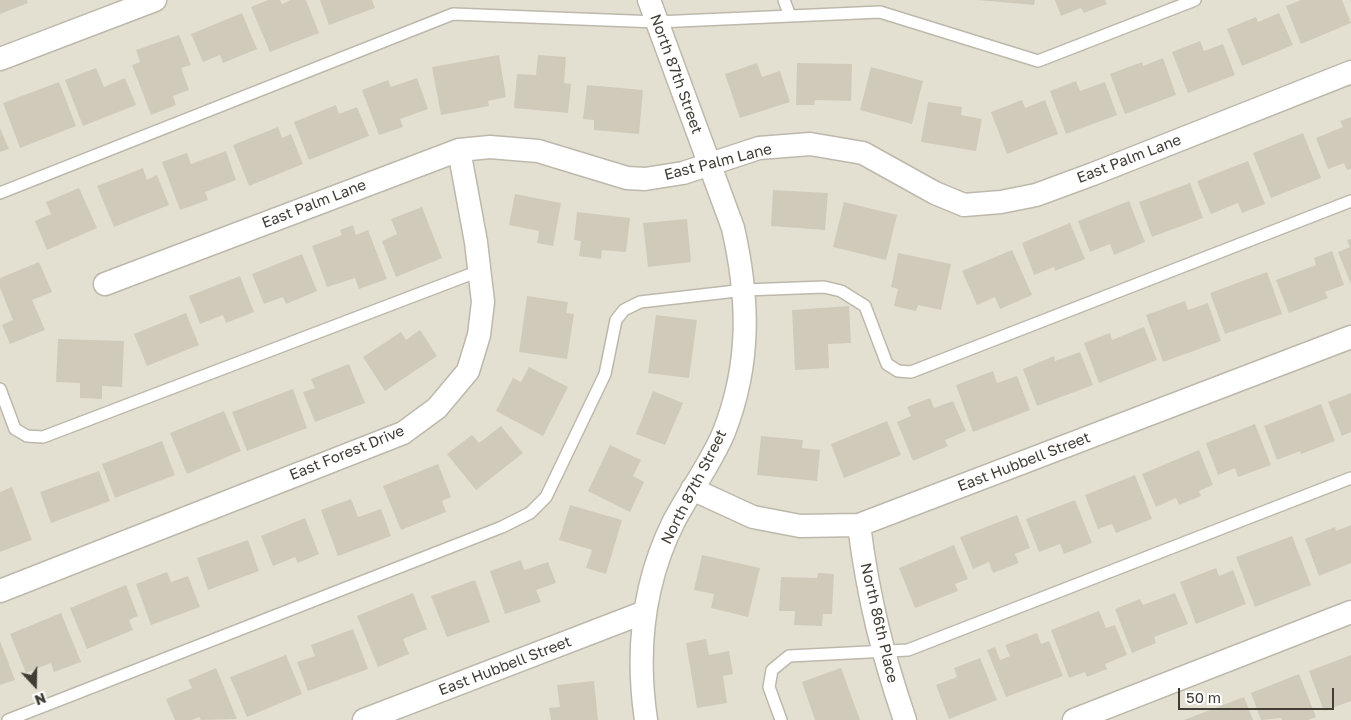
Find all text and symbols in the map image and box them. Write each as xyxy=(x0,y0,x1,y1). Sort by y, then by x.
street label: North 87th Street xyxy=(646,12,706,136)
street label: East Palm Lane xyxy=(1074,131,1184,187)
street label: East Palm Lane xyxy=(662,140,774,184)
street label: East Palm Lane xyxy=(259,176,369,232)
street label: East Forest Drive xyxy=(287,422,407,484)
street label: North 87th Street xyxy=(657,427,731,547)
street label: East Hubbell Street xyxy=(955,428,1093,496)
street label: North 86th Place xyxy=(856,561,902,685)
street label: East Hubbell Street xyxy=(436,632,574,700)
north arrow xyxy=(10,660,60,710)
scale bar xyxy=(1181,678,1337,710)
text: 50 m xyxy=(1186,688,1221,706)
text: N xyxy=(33,690,49,709)

